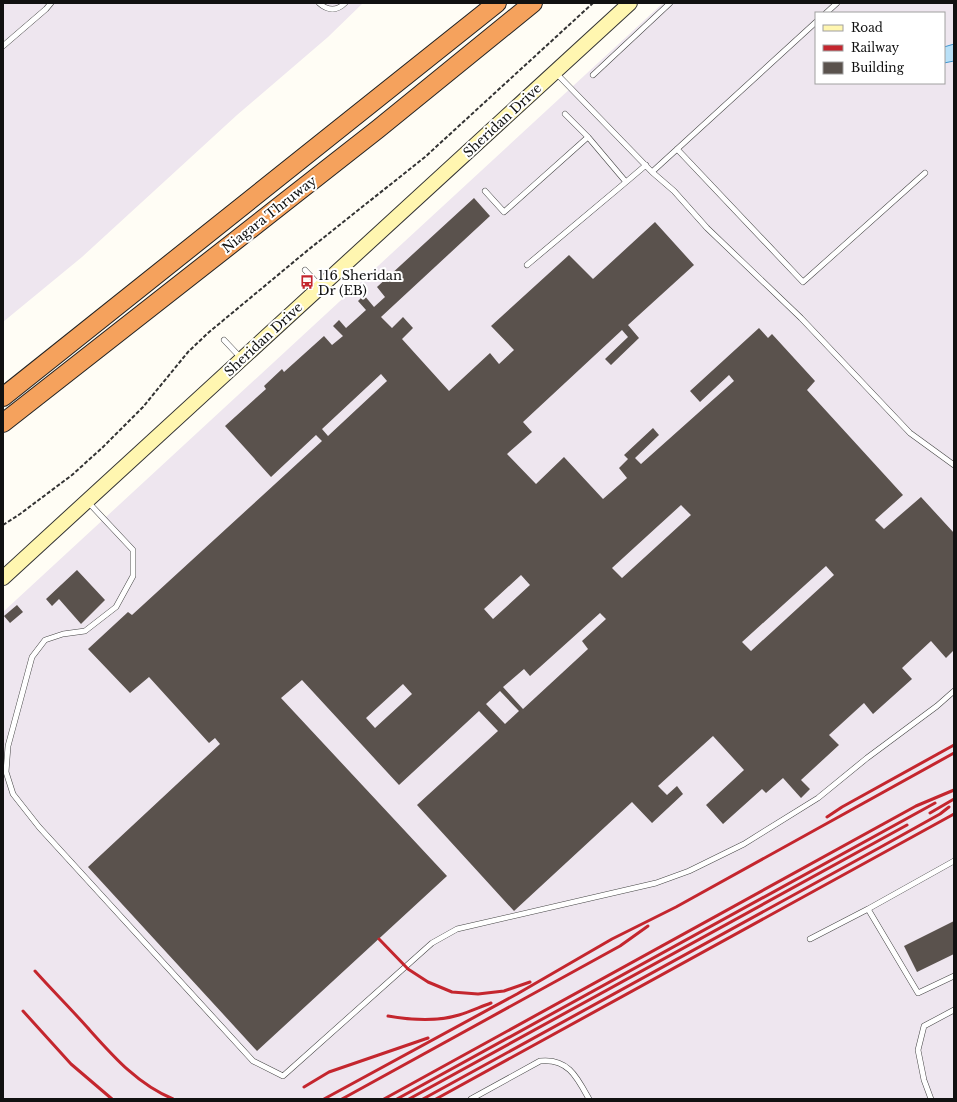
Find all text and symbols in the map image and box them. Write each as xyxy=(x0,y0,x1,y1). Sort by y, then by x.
legend xyxy=(815,12,945,84)
text: Road xyxy=(851,20,883,35)
text: Railway xyxy=(851,40,900,55)
text: Building xyxy=(851,60,905,75)
street label: Sheridan Drive xyxy=(460,80,545,161)
street label: Niagara Thruway xyxy=(219,172,320,257)
place label: 116 Sheridan Dr (EB) xyxy=(318,267,402,299)
bus stop icon: 116 Sheridan Dr (EB) xyxy=(299,274,315,290)
street label: Sheridan Drive xyxy=(221,299,306,380)

